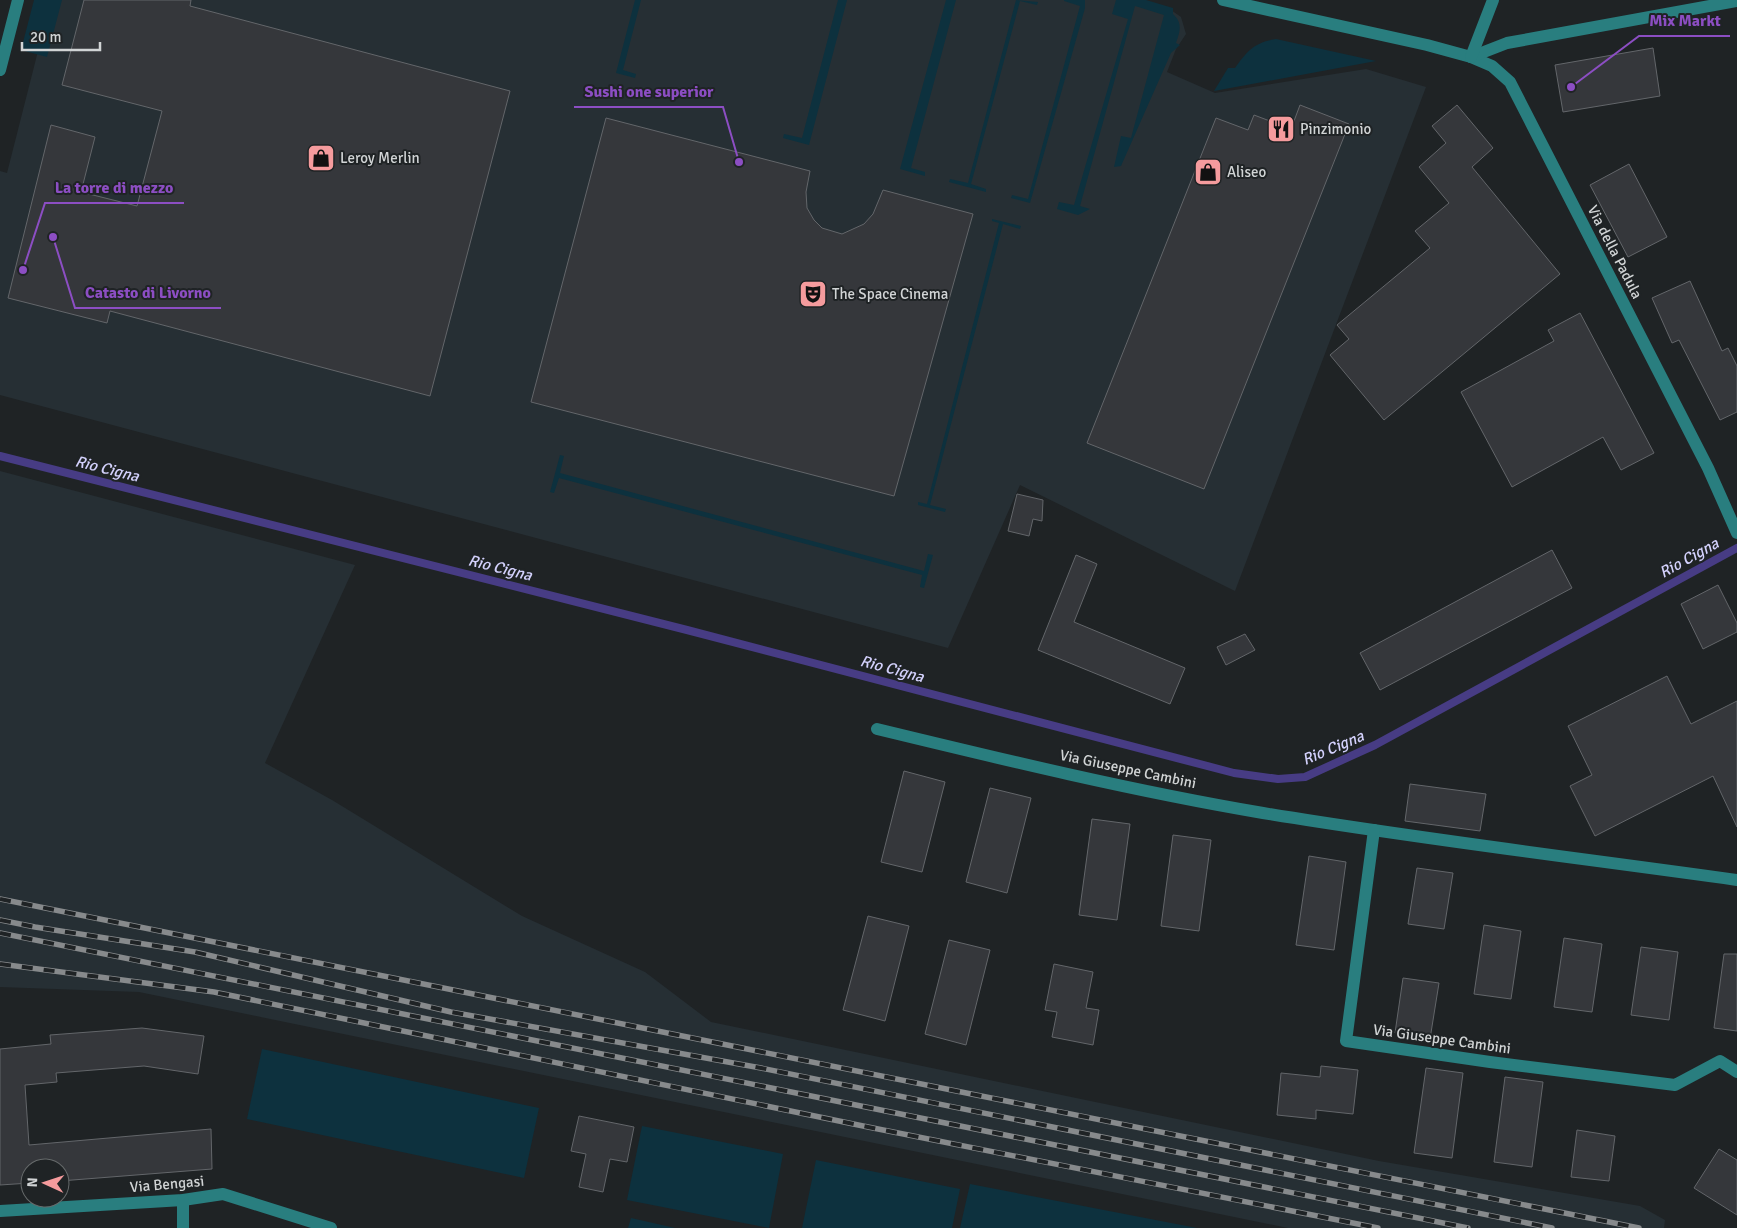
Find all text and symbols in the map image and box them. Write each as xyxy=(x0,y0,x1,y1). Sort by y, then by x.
callout: Mix Markt xyxy=(1639,5,1730,36)
text: Mix Markt xyxy=(1649,11,1721,31)
scale bar xyxy=(22,20,100,52)
text: 20 m xyxy=(30,28,61,46)
callout: Sushi one superior xyxy=(574,76,723,107)
text: Sushi one superior xyxy=(585,82,714,102)
restaurant icon: Pinzimonio xyxy=(1266,114,1296,144)
place label: Pinzimonio xyxy=(1300,120,1372,138)
shop icon: Leroy Merlin xyxy=(306,143,336,173)
place label: Leroy Merlin xyxy=(340,149,420,167)
shop icon: Aliseo xyxy=(1193,157,1223,187)
place label: Aliseo xyxy=(1227,163,1266,181)
callout: La torre di mezzo xyxy=(45,172,184,203)
text: La torre di mezzo xyxy=(55,178,173,198)
street label: Via della Padula xyxy=(1584,202,1646,302)
callout: Catasto di Livorno xyxy=(75,277,221,308)
theatre icon: The Space Cinema xyxy=(798,279,828,309)
text: Catasto di Livorno xyxy=(85,283,211,303)
place label: The Space Cinema xyxy=(832,285,948,303)
water label: Rio Cigna xyxy=(73,451,142,487)
water label: Rio Cigna xyxy=(1656,533,1723,583)
water label: Rio Cigna xyxy=(466,550,535,586)
water label: Rio Cigna xyxy=(858,651,927,687)
water label: Rio Cigna xyxy=(1299,726,1368,770)
street label: Via Giuseppe Cambini xyxy=(1058,746,1198,792)
street label: Via Giuseppe Cambini xyxy=(1372,1020,1512,1058)
north arrow xyxy=(20,1158,70,1208)
street label: Via Bengasi xyxy=(129,1172,205,1196)
text: N xyxy=(24,1177,41,1188)

